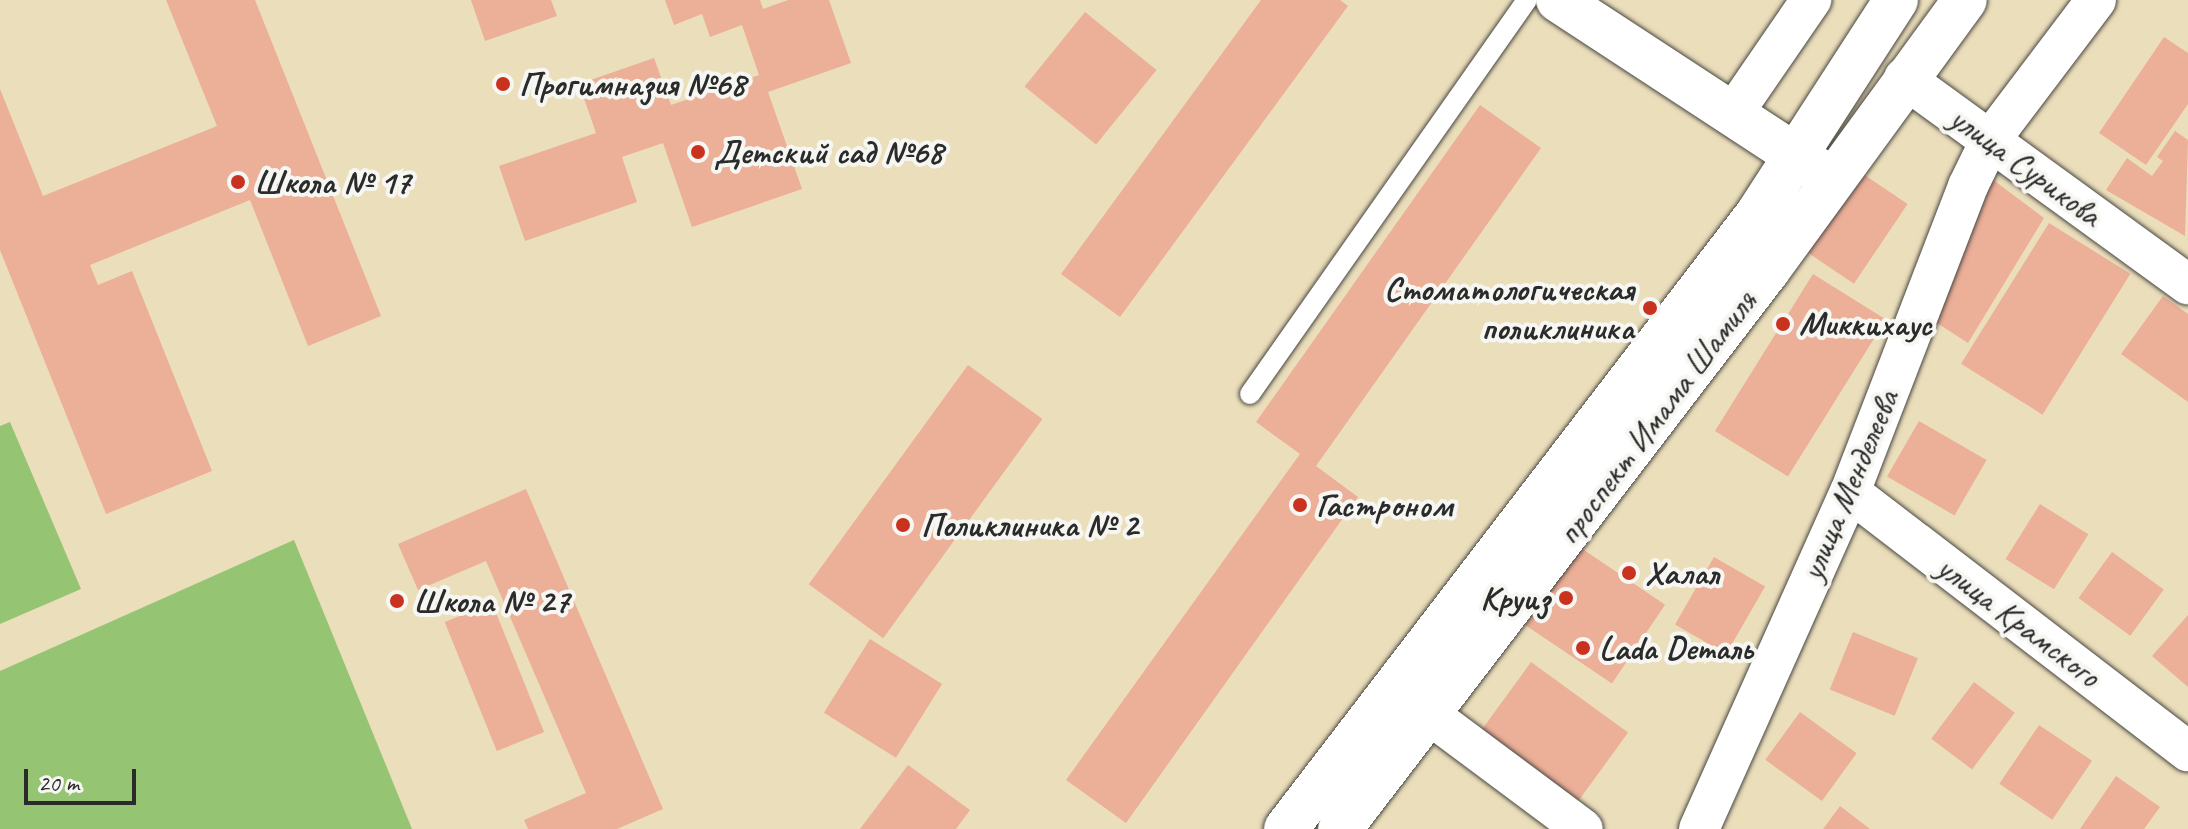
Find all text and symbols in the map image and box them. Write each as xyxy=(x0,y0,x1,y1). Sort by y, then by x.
place label: Прогимназия №68 xyxy=(519,64,745,104)
marker: Прогимназия №68 xyxy=(494,75,512,93)
street label: улица Сурикова xyxy=(1942,97,2110,235)
place label: Детский сад №68 xyxy=(714,132,943,172)
marker: Детский сад №68 xyxy=(689,143,707,161)
place label: Школа № 17 xyxy=(254,162,410,202)
marker: Школа № 17 xyxy=(229,173,247,191)
place label: Стоматологическая поликлиника xyxy=(1384,268,1634,348)
street label: проспект Имама Шамиля xyxy=(1547,282,1765,552)
marker: Стоматологическая поликлиника xyxy=(1641,299,1659,317)
place label: Миккихаус xyxy=(1799,304,1931,344)
marker: Миккихаус xyxy=(1774,315,1792,333)
street label: улица Менделеева xyxy=(1791,384,1907,586)
place label: Гастроном xyxy=(1316,485,1452,525)
marker: Гастроном xyxy=(1291,496,1309,514)
place label: Поликлиника № 2 xyxy=(921,505,1138,545)
marker: Поликлиника № 2 xyxy=(892,514,914,536)
street label: улица Крамского xyxy=(1928,545,2110,697)
place label: Халал xyxy=(1645,553,1719,593)
marker: Халал xyxy=(1620,564,1638,582)
place label: Круиз xyxy=(1480,578,1550,618)
place label: Школа № 27 xyxy=(413,581,569,621)
marker: Круиз xyxy=(1557,589,1575,607)
marker: Школа № 27 xyxy=(388,592,406,610)
place label: Lada Dеталь xyxy=(1599,628,1753,668)
marker: Lada Dеталь xyxy=(1574,639,1592,657)
scale bar xyxy=(28,753,140,803)
text: 20 m xyxy=(38,768,79,798)

